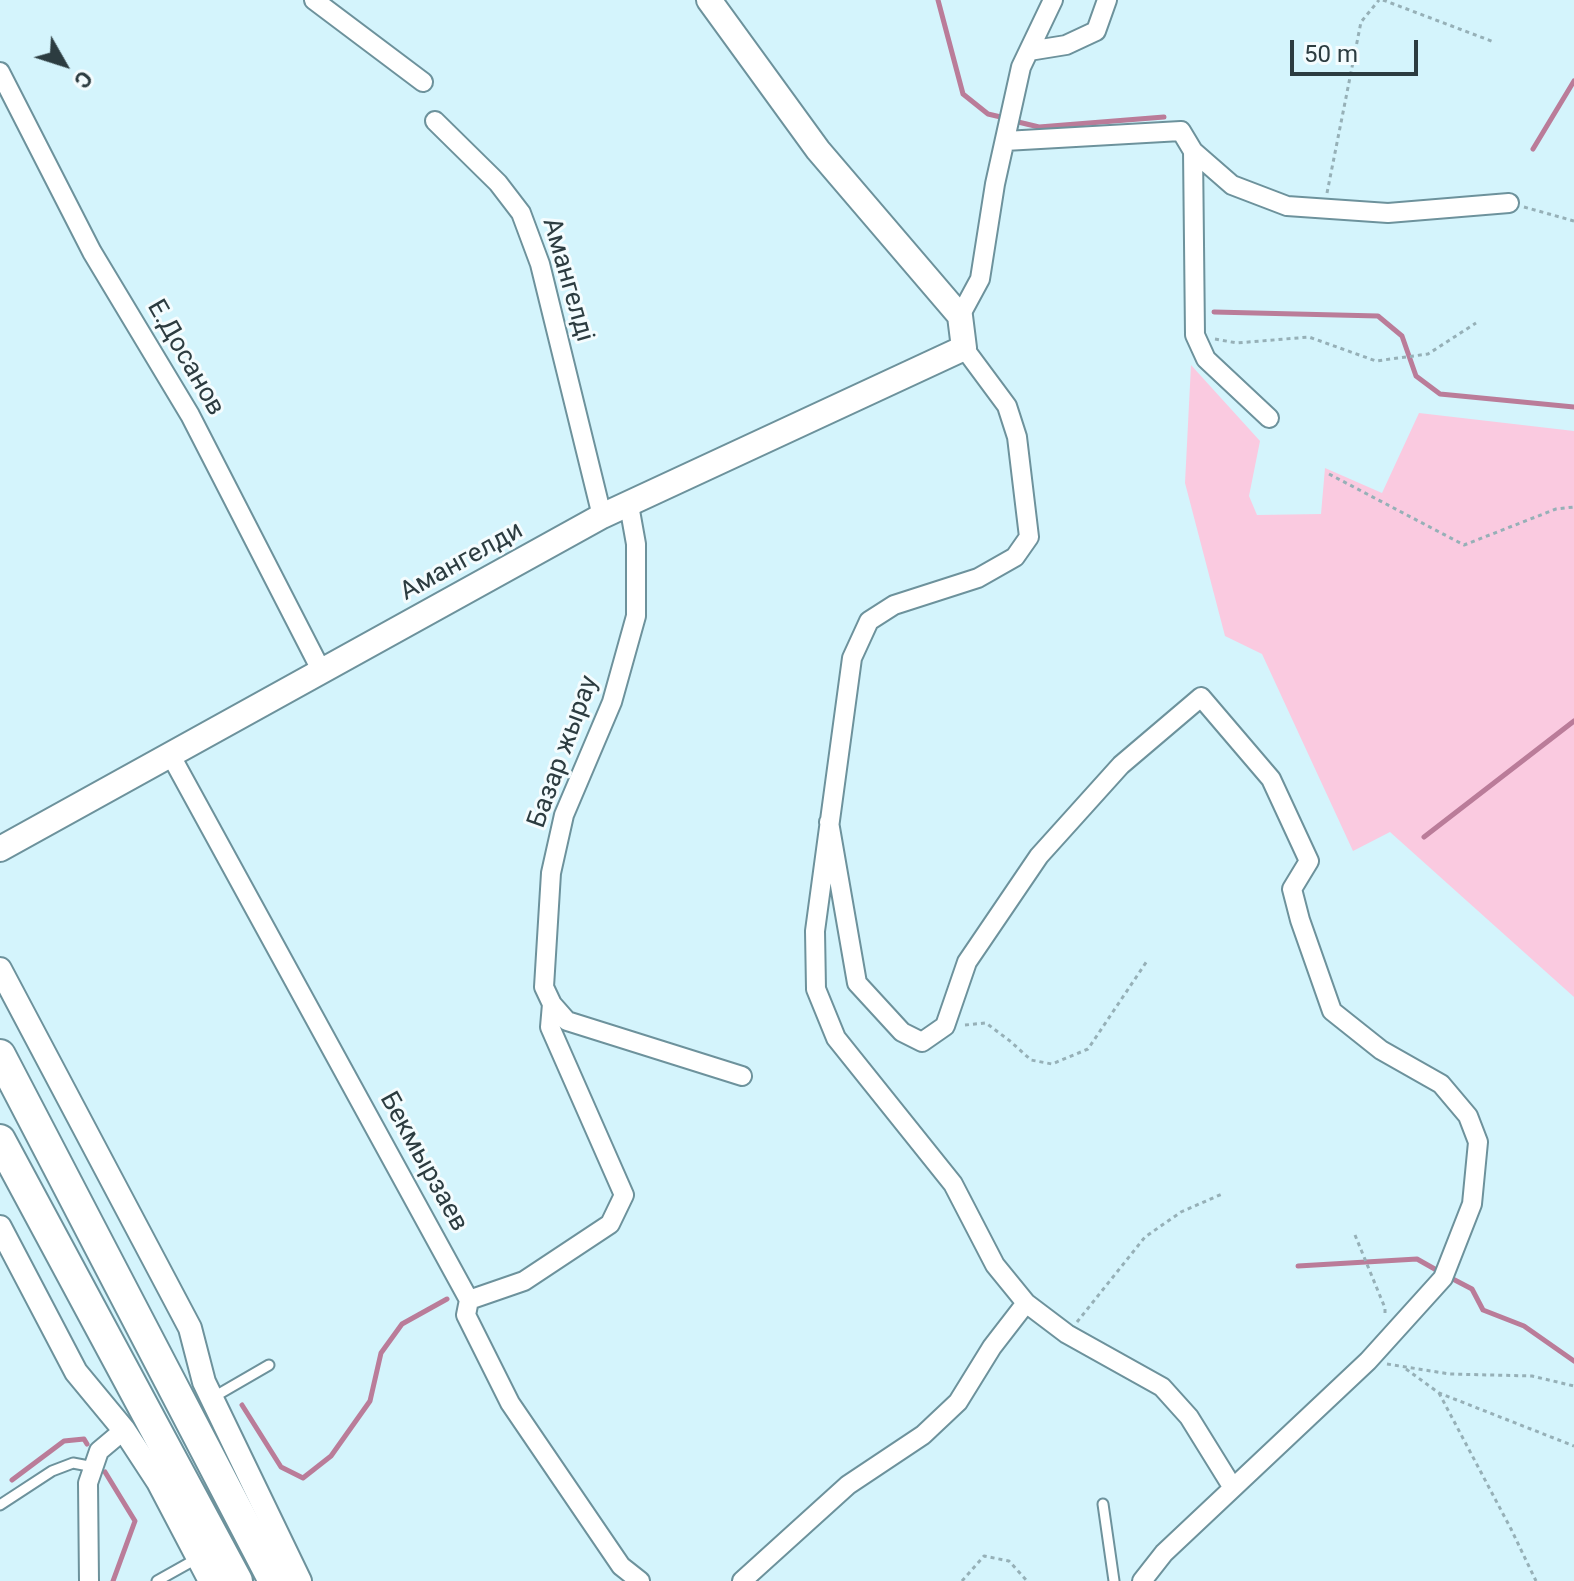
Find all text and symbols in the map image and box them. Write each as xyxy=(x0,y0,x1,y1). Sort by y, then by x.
north arrow xyxy=(24,24,104,104)
scale bar xyxy=(1294,24,1422,74)
text: 50 m xyxy=(1304,40,1358,68)
text: С xyxy=(69,66,97,93)
street label: Амангелді xyxy=(535,215,599,345)
street label: Е.Досанов xyxy=(139,295,231,421)
street label: Амангелди xyxy=(395,515,529,609)
street label: Базар жырау xyxy=(522,672,606,832)
street label: Бекмырзаев xyxy=(372,1087,474,1237)

